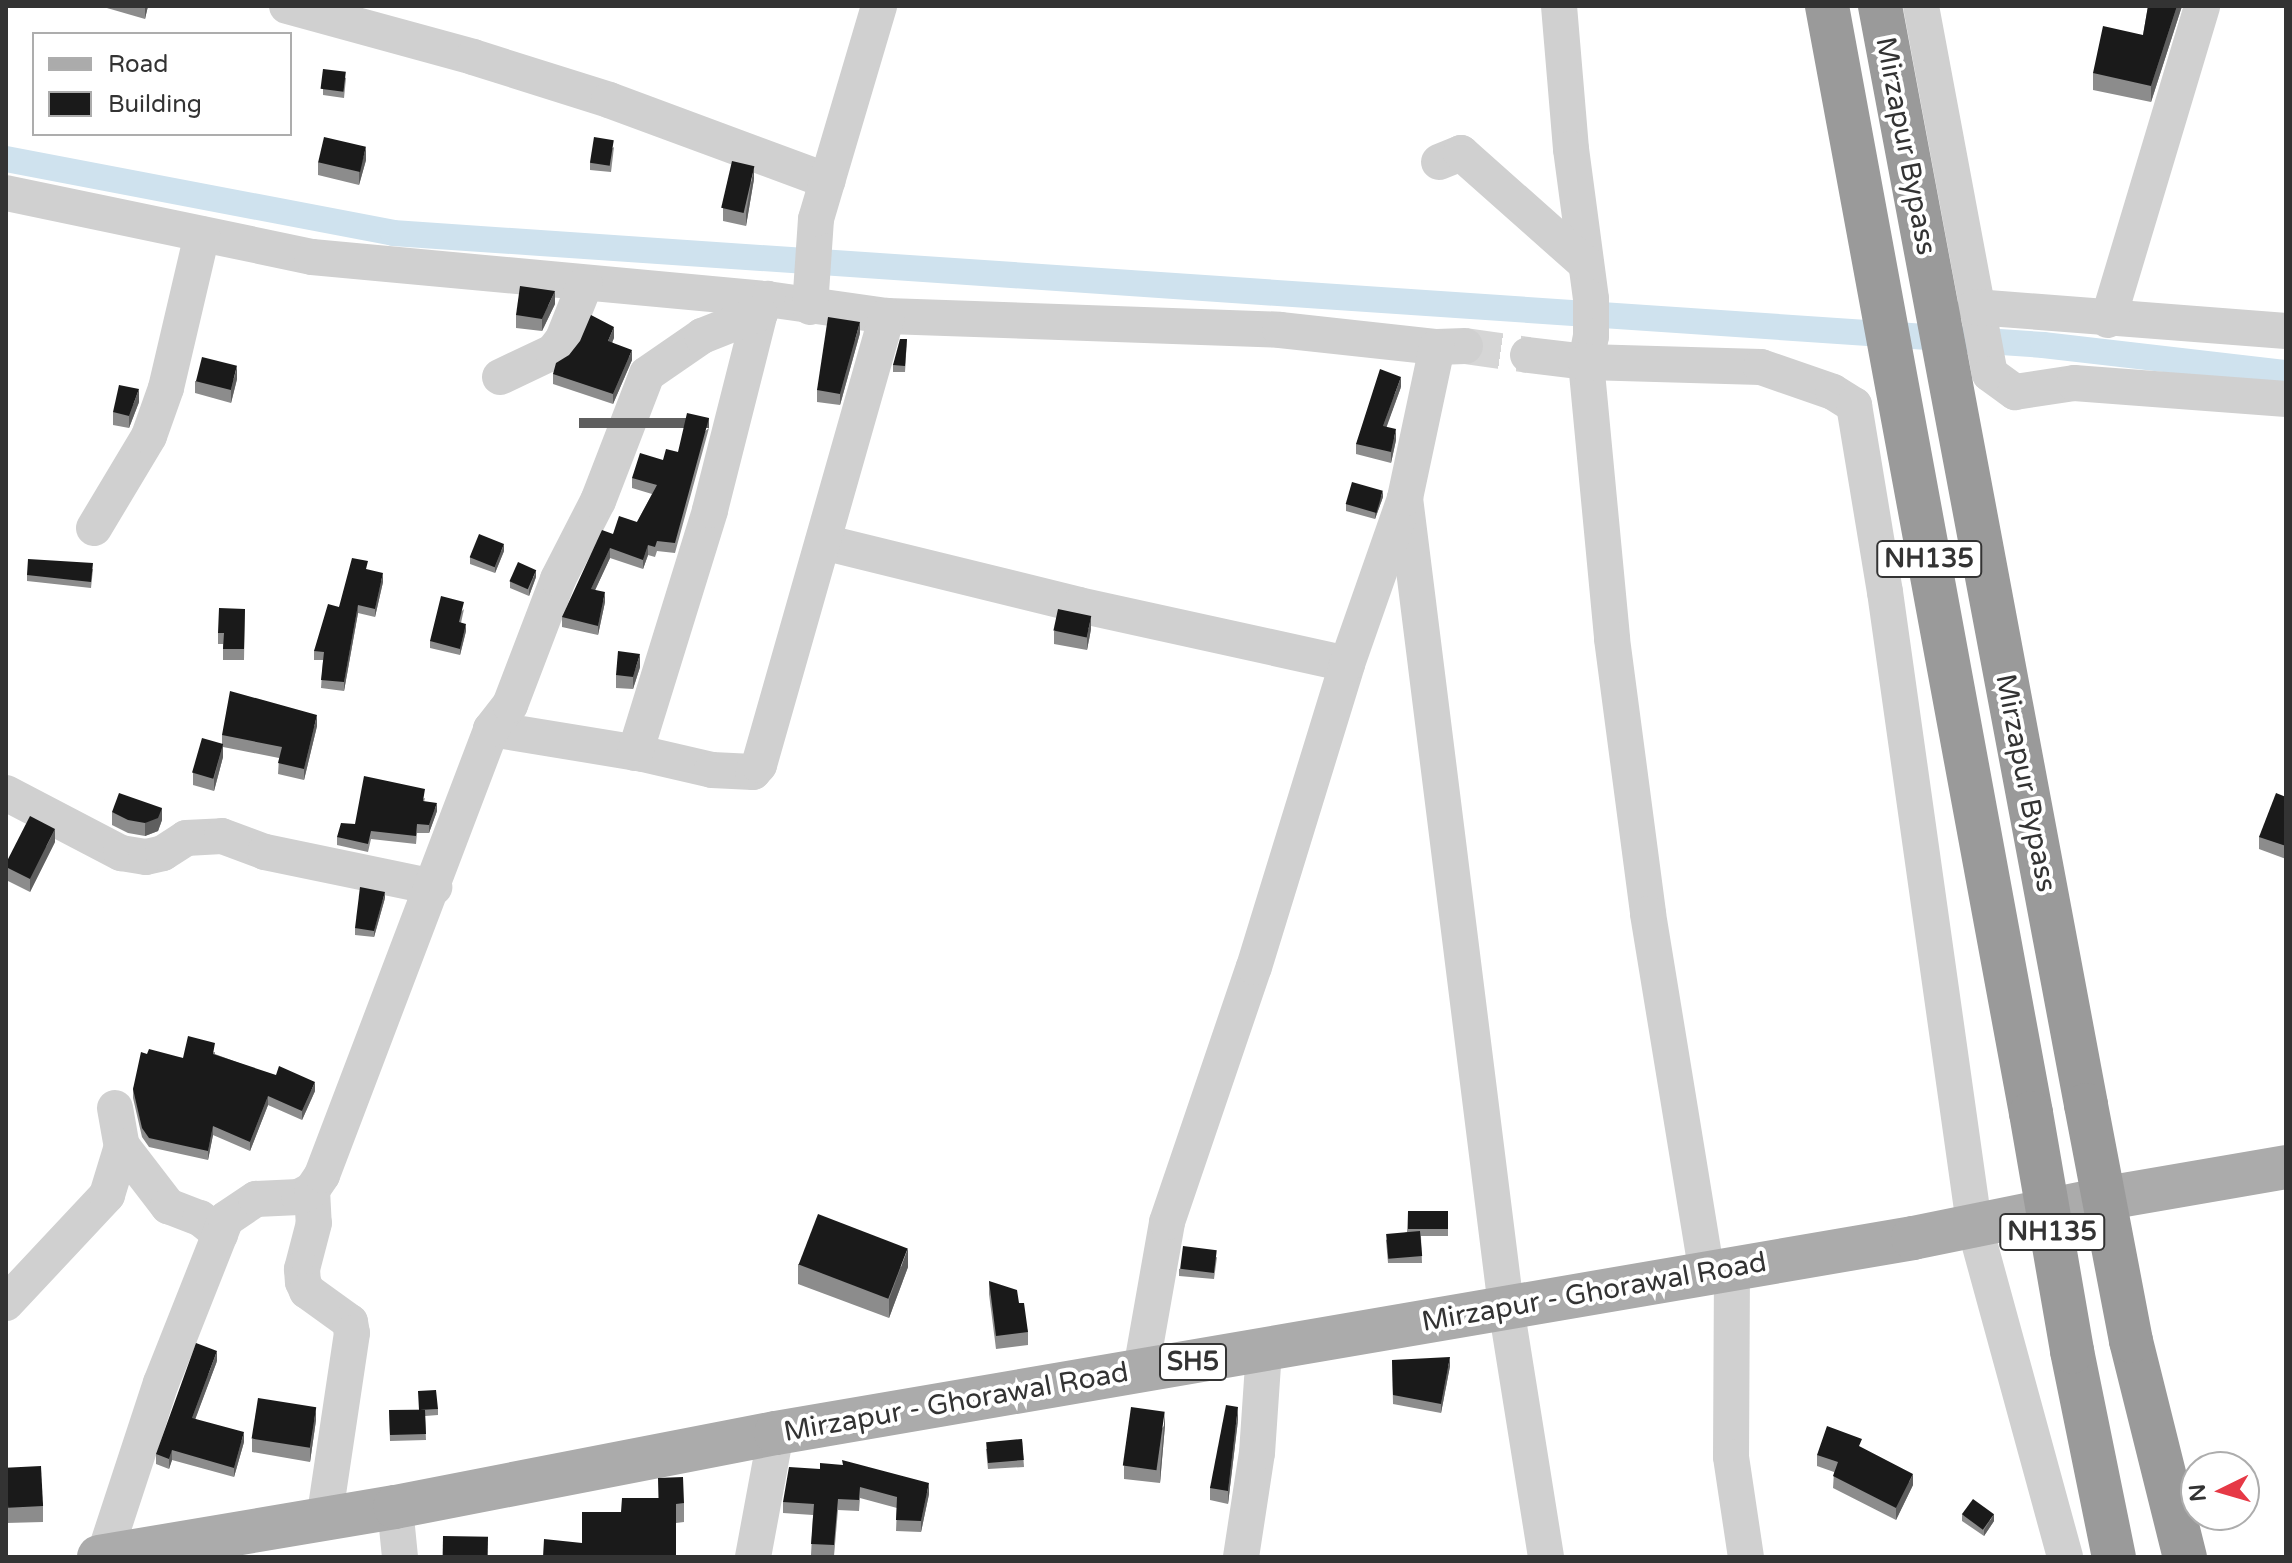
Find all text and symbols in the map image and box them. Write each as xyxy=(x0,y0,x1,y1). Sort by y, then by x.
legend xyxy=(32,32,292,136)
street label: Mirzapur Bypass xyxy=(1868,34,1944,258)
text: Road xyxy=(108,50,168,79)
text: Building xyxy=(108,90,202,119)
road number: NH135 xyxy=(1875,537,1983,581)
street label: Mirzapur Bypass xyxy=(1988,671,2064,895)
road number: NH135 xyxy=(1998,1210,2106,1254)
street label: Mirzapur - Ghorawal Road xyxy=(1419,1245,1769,1339)
road number: SH5 xyxy=(1159,1340,1227,1384)
street label: Mirzapur - Ghorawal Road xyxy=(781,1355,1131,1449)
north arrow xyxy=(2180,1451,2260,1531)
text: N xyxy=(2184,1483,2212,1503)

